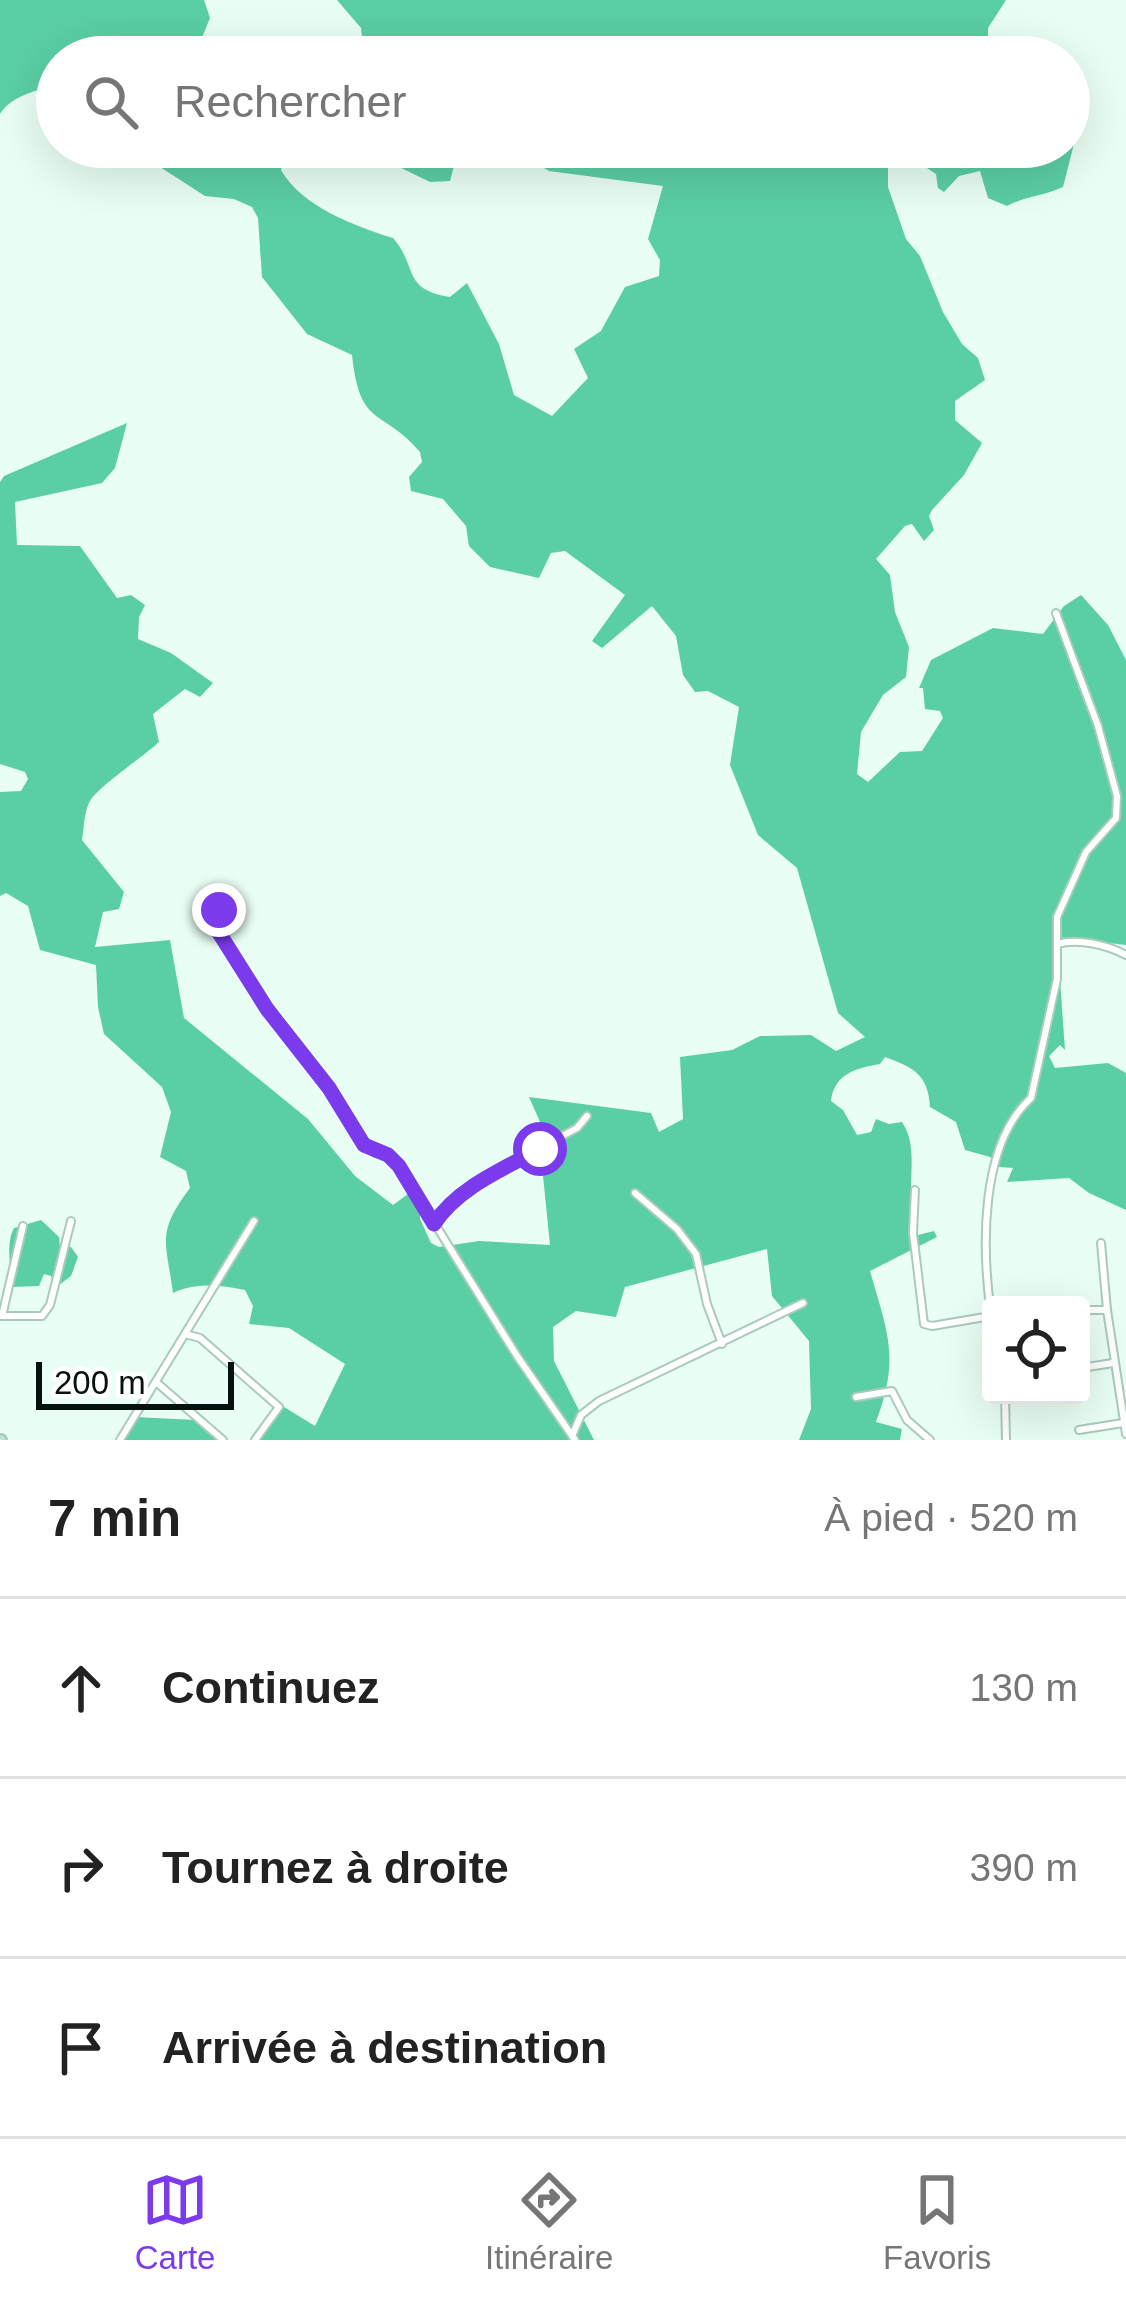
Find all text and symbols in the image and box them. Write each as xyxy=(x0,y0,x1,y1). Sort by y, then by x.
search box xyxy=(36,36,1090,168)
icon: search xyxy=(78,69,144,135)
text: Rechercher xyxy=(174,76,407,127)
route end xyxy=(192,883,246,937)
route start xyxy=(513,1122,567,1176)
map controls xyxy=(982,1296,1090,1404)
button: locate xyxy=(982,1296,1090,1404)
scale bar xyxy=(36,1356,234,1409)
text: 200 m xyxy=(54,1364,146,1401)
text: 7 min xyxy=(48,1490,181,1547)
text: À pied · 520 m xyxy=(824,1496,1078,1539)
icon: ahead xyxy=(48,1655,114,1721)
text: Continuez xyxy=(162,1662,379,1713)
text: 130 m xyxy=(970,1666,1078,1709)
icon: right xyxy=(48,1835,114,1901)
text: Tournez à droite xyxy=(162,1842,509,1893)
text: 390 m xyxy=(970,1846,1078,1889)
icon: arrive xyxy=(48,2015,114,2081)
text: Arrivée à destination xyxy=(162,2022,607,2073)
tab: Carte xyxy=(135,2167,215,2277)
tab: Itinéraire xyxy=(485,2167,613,2277)
tab: Favoris xyxy=(883,2167,991,2277)

